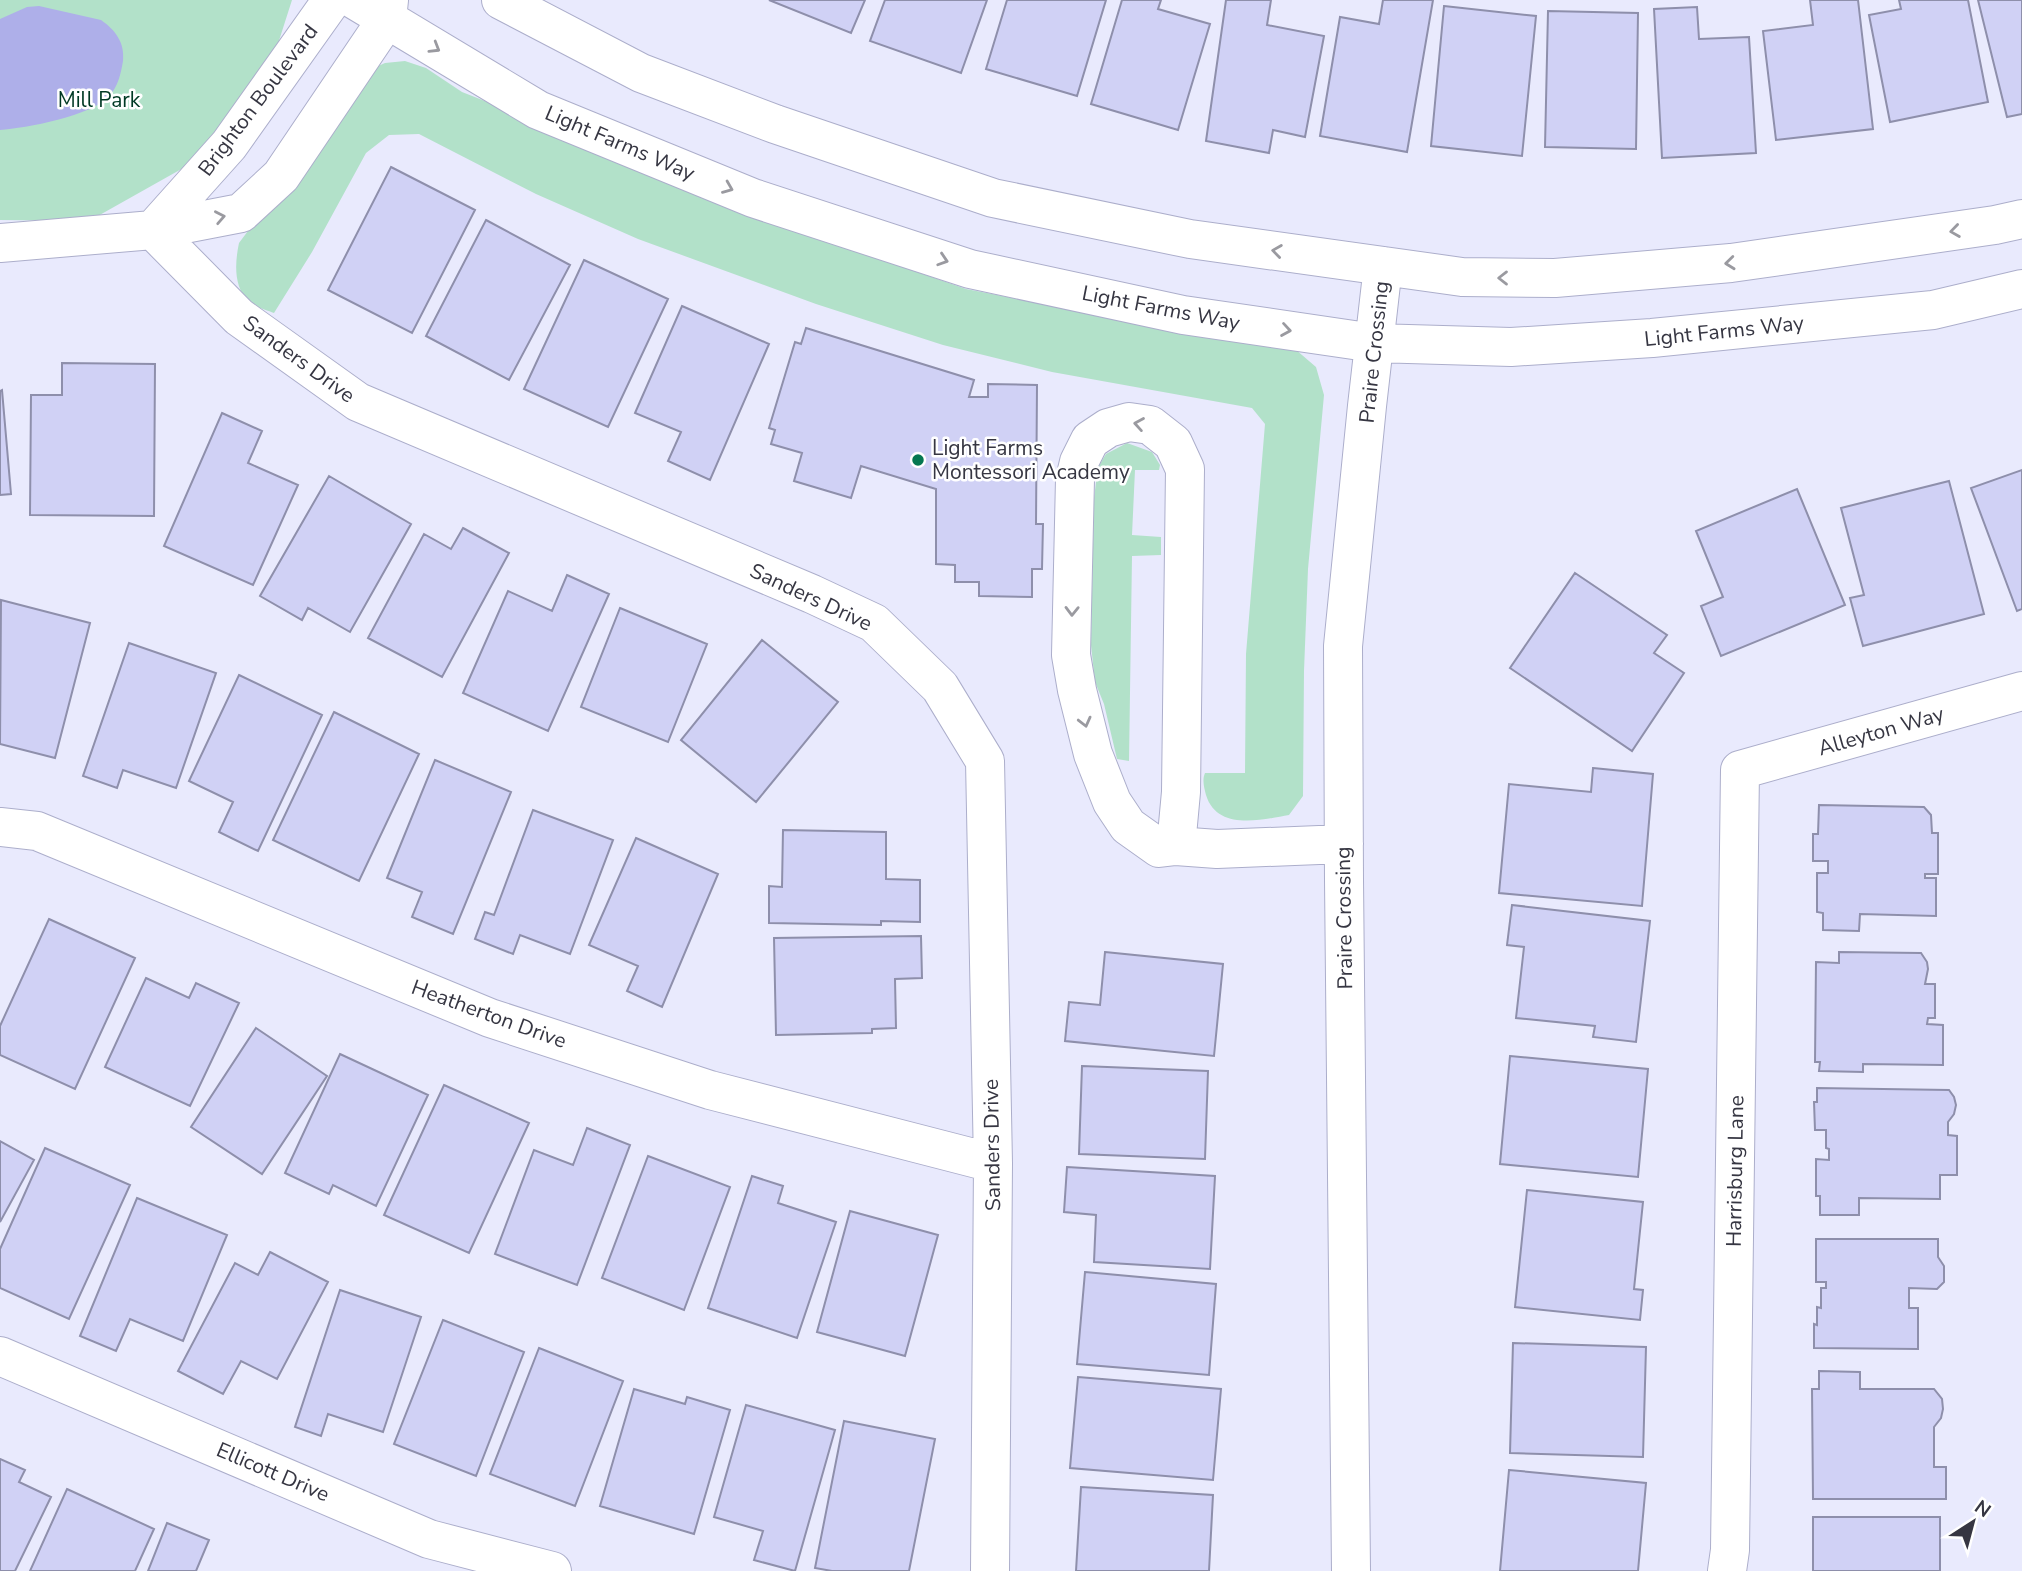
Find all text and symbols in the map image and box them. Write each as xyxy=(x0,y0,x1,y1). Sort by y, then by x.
street label: Brighton Boulevard xyxy=(192,18,324,182)
one-way arrow xyxy=(427,39,440,52)
park label: Mill Park xyxy=(58,86,141,114)
street label: Light Farms Way xyxy=(541,99,699,187)
one-way arrow xyxy=(721,179,733,193)
one-way arrow xyxy=(214,210,226,225)
one-way arrow xyxy=(1949,223,1961,238)
one-way arrow xyxy=(1271,244,1283,259)
one-way arrow xyxy=(937,252,949,266)
one-way arrow xyxy=(1724,255,1735,270)
one-way arrow xyxy=(1497,270,1508,286)
street label: Light Farms Way xyxy=(1080,279,1243,337)
street label: Praire Crossing xyxy=(1353,279,1395,425)
street label: Sanders Drive xyxy=(237,309,361,409)
street label: Light Farms Way xyxy=(1643,309,1805,353)
one-way arrow xyxy=(1280,322,1292,337)
one-way arrow xyxy=(1133,417,1145,432)
place label: Light Farms Montessori Academy xyxy=(932,434,1130,486)
marker: Light Farms Montessori Academy xyxy=(910,452,926,468)
street label: Sanders Drive xyxy=(745,556,877,638)
one-way arrow xyxy=(1064,605,1079,616)
street label: Alleyton Way xyxy=(1815,700,1947,762)
one-way arrow xyxy=(1077,716,1091,728)
street label: Praire Crossing xyxy=(1329,846,1359,990)
street label: Heatherton Drive xyxy=(408,973,570,1055)
street label: Sanders Drive xyxy=(977,1079,1007,1211)
street label: Harrisburg Lane xyxy=(1720,1095,1750,1247)
street label: Ellicott Drive xyxy=(212,1436,334,1508)
north arrow xyxy=(1938,1487,2008,1557)
text: N xyxy=(1969,1494,1996,1524)

